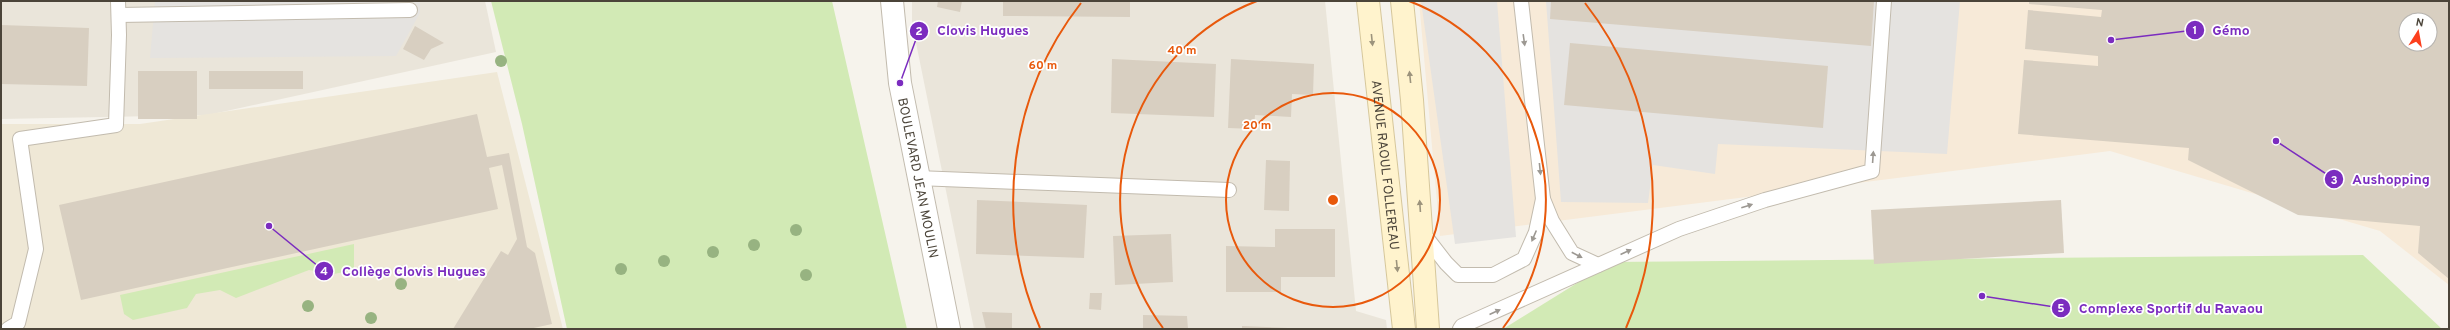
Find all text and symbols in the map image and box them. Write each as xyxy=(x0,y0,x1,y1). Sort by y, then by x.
north arrow xyxy=(2398,12,2438,52)
text: N xyxy=(2415,16,2425,31)
callout: Gémo xyxy=(2185,17,2258,43)
callout: Clovis Hugues xyxy=(909,18,1037,44)
text: Clovis Hugues xyxy=(937,23,1029,40)
text: 1 xyxy=(2193,23,2197,39)
text: Gémo xyxy=(2212,23,2250,40)
text: 2 xyxy=(915,24,923,40)
one-way arrow xyxy=(1368,34,1375,46)
one-way arrow xyxy=(1521,34,1527,46)
text: 40 m xyxy=(1167,43,1197,59)
text: 60 m xyxy=(1029,58,1057,74)
one-way arrow xyxy=(1406,71,1413,83)
street label: AVENUE RAOUL FOLLEREAU xyxy=(1367,79,1401,251)
street label: BOULEVARD JEAN MOULIN xyxy=(893,97,941,260)
text: 20 m xyxy=(1243,118,1271,134)
one-way arrow xyxy=(1870,151,1877,163)
one-way arrow xyxy=(1537,163,1544,175)
callout: Aushopping xyxy=(2324,166,2438,192)
text: Aushopping xyxy=(2352,172,2430,189)
text: 3 xyxy=(2330,173,2338,189)
centre of rings xyxy=(1326,193,1340,207)
one-way arrow xyxy=(1416,200,1423,212)
one-way arrow xyxy=(1741,203,1753,209)
one-way arrow xyxy=(1530,231,1536,243)
one-way arrow xyxy=(1620,249,1632,256)
one-way arrow xyxy=(1571,251,1583,258)
callout: Collège Clovis Hugues xyxy=(314,258,494,284)
one-way arrow xyxy=(1393,260,1400,272)
text: 4 xyxy=(320,264,328,280)
text: Collège Clovis Hugues xyxy=(342,264,486,281)
callout: Complexe Sportif du Ravaou xyxy=(2051,295,2272,321)
text: 5 xyxy=(2057,301,2065,317)
text: Complexe Sportif du Ravaou xyxy=(2079,301,2263,318)
one-way arrow xyxy=(1489,308,1501,314)

